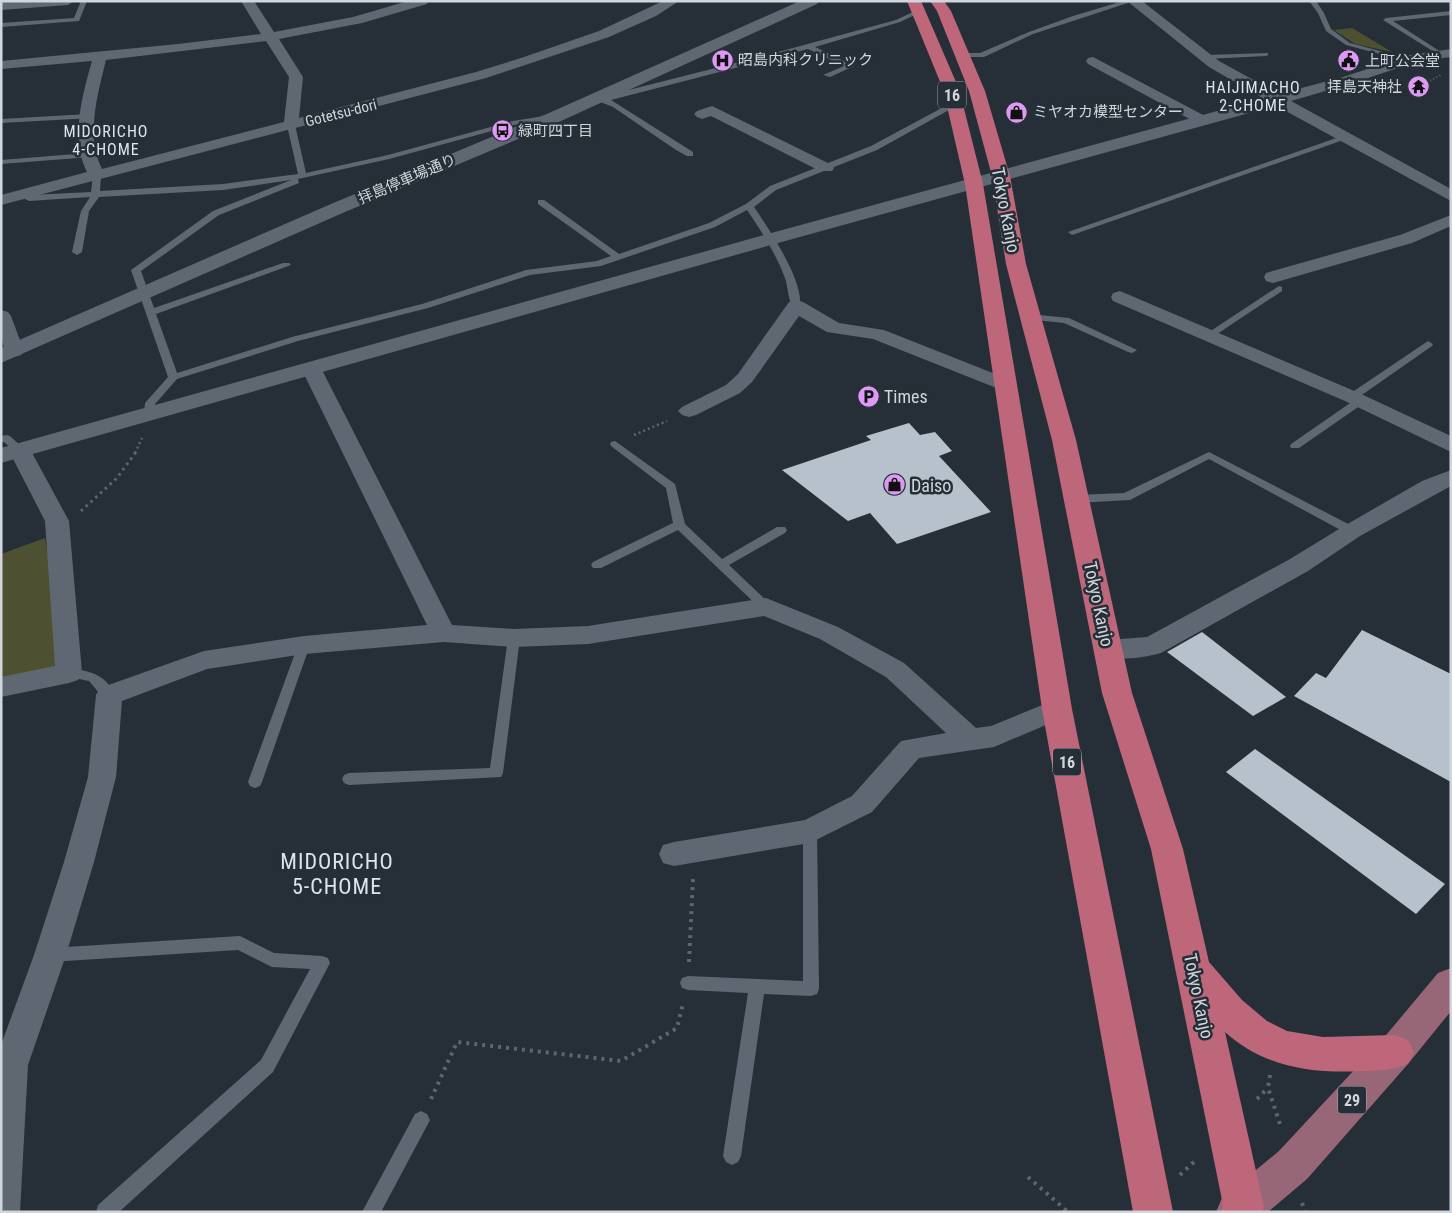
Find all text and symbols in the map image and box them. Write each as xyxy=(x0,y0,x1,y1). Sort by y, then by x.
hospital icon: 昭島内科クリニック xyxy=(710,48,734,72)
public building icon: 上町公会堂 xyxy=(1337,49,1361,73)
place label: 昭島内科クリニック xyxy=(738,51,873,69)
place label: 上町公会堂 xyxy=(1365,52,1440,70)
temple icon: 拝島天神社 xyxy=(1406,75,1430,99)
district label: HAIJIMACHO 2-CHOME xyxy=(1206,78,1301,115)
place label: 拝島天神社 xyxy=(1327,78,1402,96)
road number: 16 xyxy=(938,82,966,108)
street label: Gotetsu-dori xyxy=(303,95,379,131)
shop icon: ミヤオカ模型センター xyxy=(1005,100,1029,124)
place label: ミヤオカ模型センター xyxy=(1033,103,1183,121)
bus stop icon: 緑町四丁目 xyxy=(490,119,514,143)
district label: MIDORICHO 4-CHOME xyxy=(64,122,148,159)
place label: 緑町四丁目 xyxy=(518,122,593,140)
street label: 拝島停車場通り xyxy=(355,150,459,208)
street label: Tokyo Kanjo xyxy=(987,166,1025,254)
parking icon: Times xyxy=(856,384,880,408)
place label: Times xyxy=(884,386,928,407)
shop icon: Daiso xyxy=(883,473,907,497)
place label: Daiso xyxy=(911,475,951,496)
street label: Tokyo Kanjo xyxy=(1080,560,1118,648)
road number: 16 xyxy=(1053,749,1081,776)
district label: MIDORICHO 5-CHOME xyxy=(280,849,394,899)
street label: Tokyo Kanjo xyxy=(1180,952,1218,1040)
road number: 29 xyxy=(1338,1086,1366,1114)

